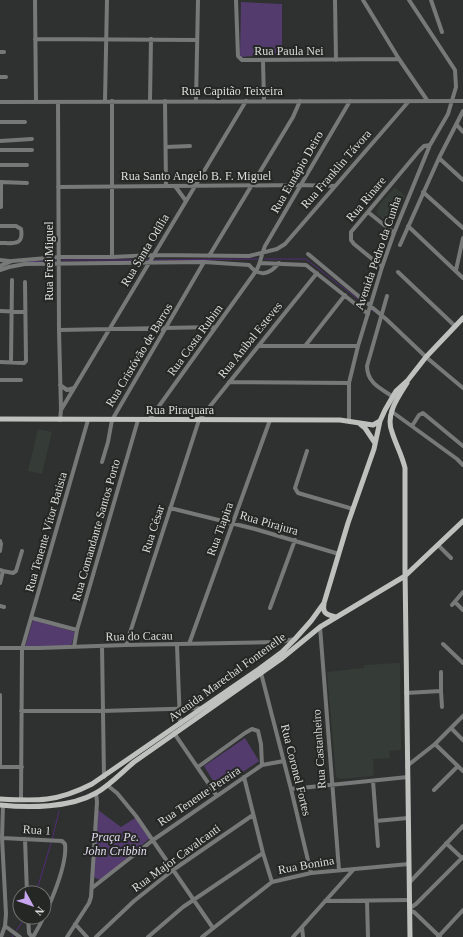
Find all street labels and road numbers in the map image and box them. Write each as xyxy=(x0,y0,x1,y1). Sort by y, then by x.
street label: Rua Paula Nei xyxy=(254,44,324,58)
street label: Rua Capitão Teixeira xyxy=(181,84,283,98)
street label: Rua Franklin Távora xyxy=(298,126,374,211)
street label: Rua Eunápio Deiro xyxy=(268,128,326,216)
street label: Rua Santo Angelo B. F. Miguel xyxy=(121,169,272,183)
street label: Rua Rinare xyxy=(343,174,389,224)
street label: Avenida Pedro da Cunha xyxy=(352,194,404,312)
street label: Rua Santa Odília xyxy=(118,211,172,289)
street label: Rua Frei Miguel xyxy=(42,221,56,301)
street label: Rua Anibal Esteves xyxy=(215,299,285,381)
street label: Rua Cristóvão de Barros xyxy=(103,300,176,409)
street label: Rua Costa Rubim xyxy=(164,301,226,379)
street label: Rua Piraquara xyxy=(146,403,215,417)
street label: Rua Comandante Santos Porto xyxy=(69,457,123,603)
street label: Rua Tenente Vítor Batista xyxy=(22,470,70,594)
street label: Rua Tiapira xyxy=(204,500,236,558)
street label: Rua César xyxy=(139,503,167,555)
street label: Rua Pirajura xyxy=(238,508,301,538)
street label: Rua do Cacau xyxy=(105,628,173,644)
street label: Avenida Marechal Fontenelle xyxy=(166,630,288,724)
street label: Rua Castanheiro xyxy=(309,709,329,789)
street label: Rua Coronel Fortes xyxy=(278,723,314,818)
street label: Rua Tenente Pereira xyxy=(155,763,244,829)
street label: Rua Major Cavalcanti xyxy=(129,821,224,895)
street label: Rua 1 xyxy=(22,822,52,838)
street label: Rua Bonina xyxy=(277,853,336,877)

